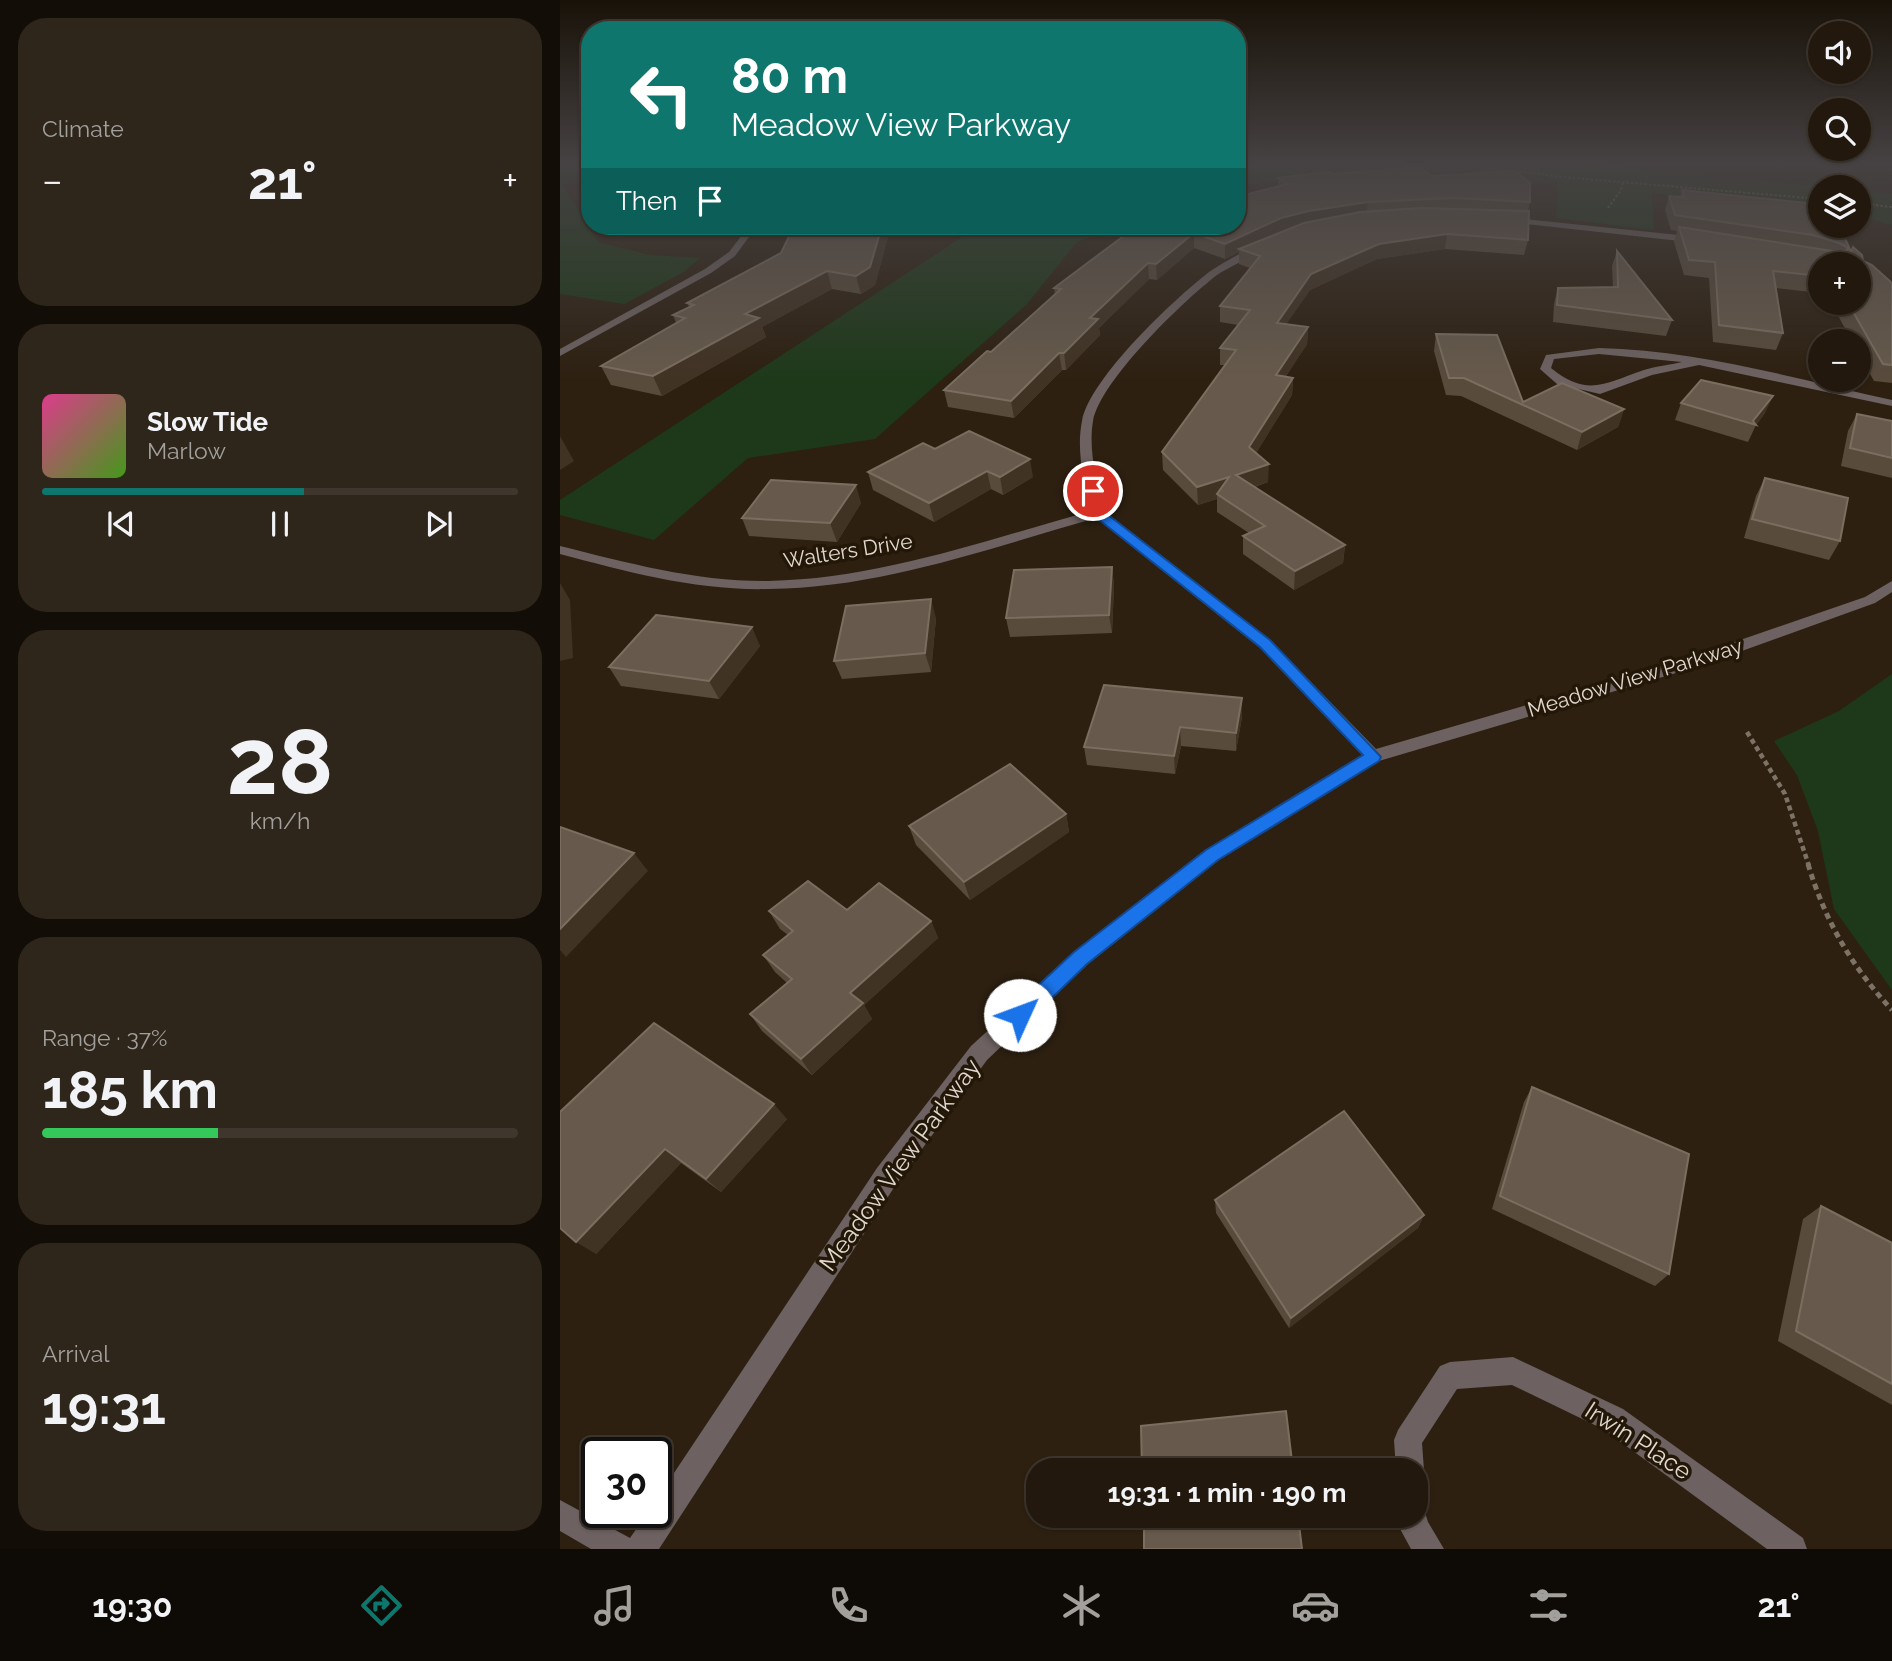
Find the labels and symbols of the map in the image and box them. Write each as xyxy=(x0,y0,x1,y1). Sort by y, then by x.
pin xyxy=(1063,461,1123,521)
street label: Walters Drive xyxy=(782,528,914,573)
street label: Meadow View Parkway xyxy=(1524,633,1745,722)
position arrow xyxy=(983,978,1057,1052)
street label: Meadow View Parkway xyxy=(813,1053,986,1276)
street label: Irwin Place xyxy=(1580,1395,1697,1486)
speed limit sign: 30 xyxy=(581,1437,672,1528)

